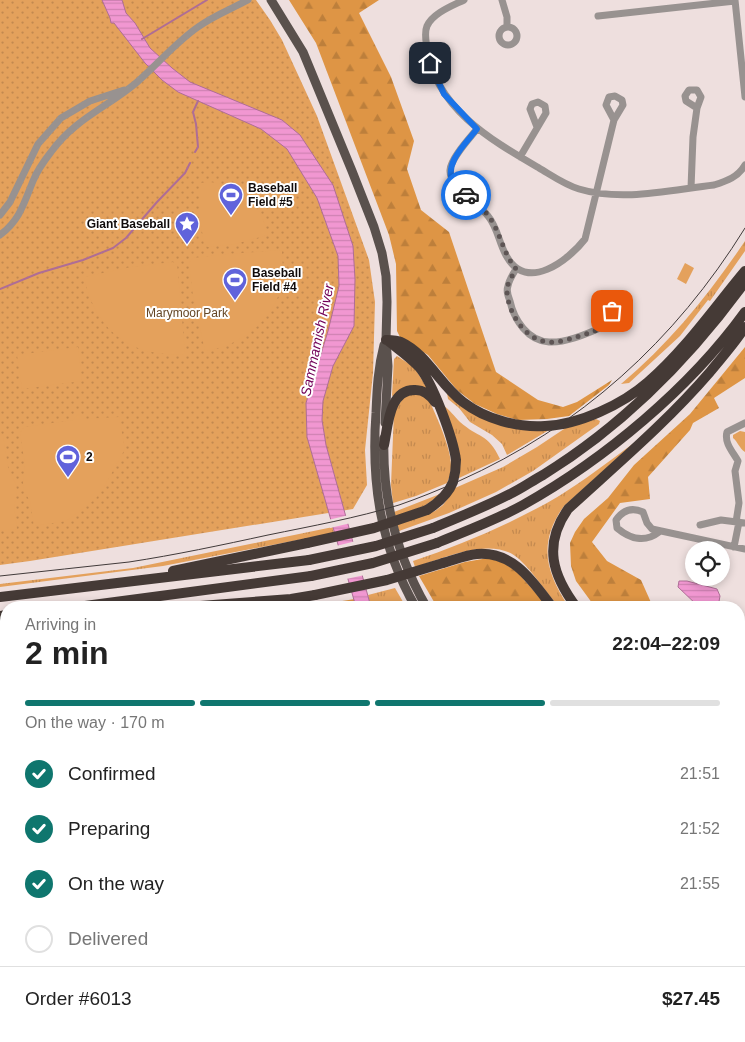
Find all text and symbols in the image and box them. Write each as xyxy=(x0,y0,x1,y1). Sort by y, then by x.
pin xyxy=(409,42,451,84)
icon: home xyxy=(416,49,444,77)
courier xyxy=(441,170,491,220)
place label: Baseball Field #5 xyxy=(248,181,297,209)
icon: car xyxy=(452,181,480,209)
sports icon: Baseball Field #5 xyxy=(218,182,244,216)
place icon: Giant Baseball xyxy=(174,211,200,245)
place label: Giant Baseball xyxy=(87,217,170,231)
place label: Baseball Field #4 xyxy=(252,266,301,294)
sports icon: Baseball Field #4 xyxy=(222,267,248,301)
water label: Sammamish River xyxy=(297,281,337,398)
pin xyxy=(591,290,633,332)
icon: bag xyxy=(598,297,626,325)
park label: Marymoor Park xyxy=(146,306,229,320)
sports icon: 2 xyxy=(55,444,81,478)
place label: 2 xyxy=(86,450,93,464)
map controls xyxy=(685,541,730,586)
button: locate xyxy=(685,541,730,586)
text: Arriving in xyxy=(25,616,96,633)
text: 22:04–22:09 xyxy=(612,633,720,654)
text: 2 min xyxy=(25,635,109,671)
text: On the way · 170 m xyxy=(25,714,165,731)
icon: check xyxy=(25,760,53,788)
text: Confirmed xyxy=(68,763,156,784)
text: 21:51 xyxy=(680,765,720,782)
icon: check xyxy=(25,815,53,843)
text: Preparing xyxy=(68,818,150,839)
text: 21:52 xyxy=(680,820,720,837)
icon: check xyxy=(25,870,53,898)
text: On the way xyxy=(68,873,164,894)
text: 21:55 xyxy=(680,875,720,892)
text: Delivered xyxy=(68,928,148,949)
text: Order #6013 xyxy=(25,988,132,1009)
text: $27.45 xyxy=(662,988,720,1009)

